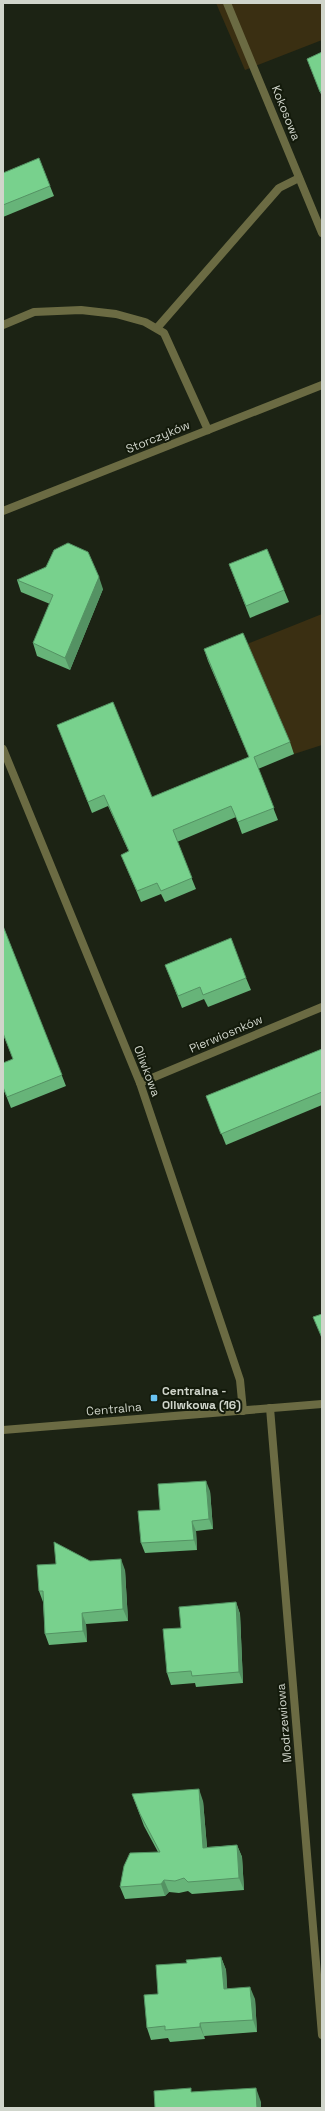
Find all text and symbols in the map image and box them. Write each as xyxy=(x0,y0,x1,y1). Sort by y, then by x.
street label: Kokosowa xyxy=(268,83,304,143)
street label: Storczyków xyxy=(123,417,193,457)
street label: Pierwiosnków xyxy=(187,1011,265,1057)
street label: Oliwkowa xyxy=(130,1043,164,1099)
place label: Centralna - Oliwkowa (16) xyxy=(162,1383,241,1413)
marker: Centralna - Oliwkowa (16) xyxy=(149,1393,159,1403)
street label: Centralna xyxy=(85,1399,143,1419)
street label: Modrzewiowa xyxy=(273,1683,295,1763)

